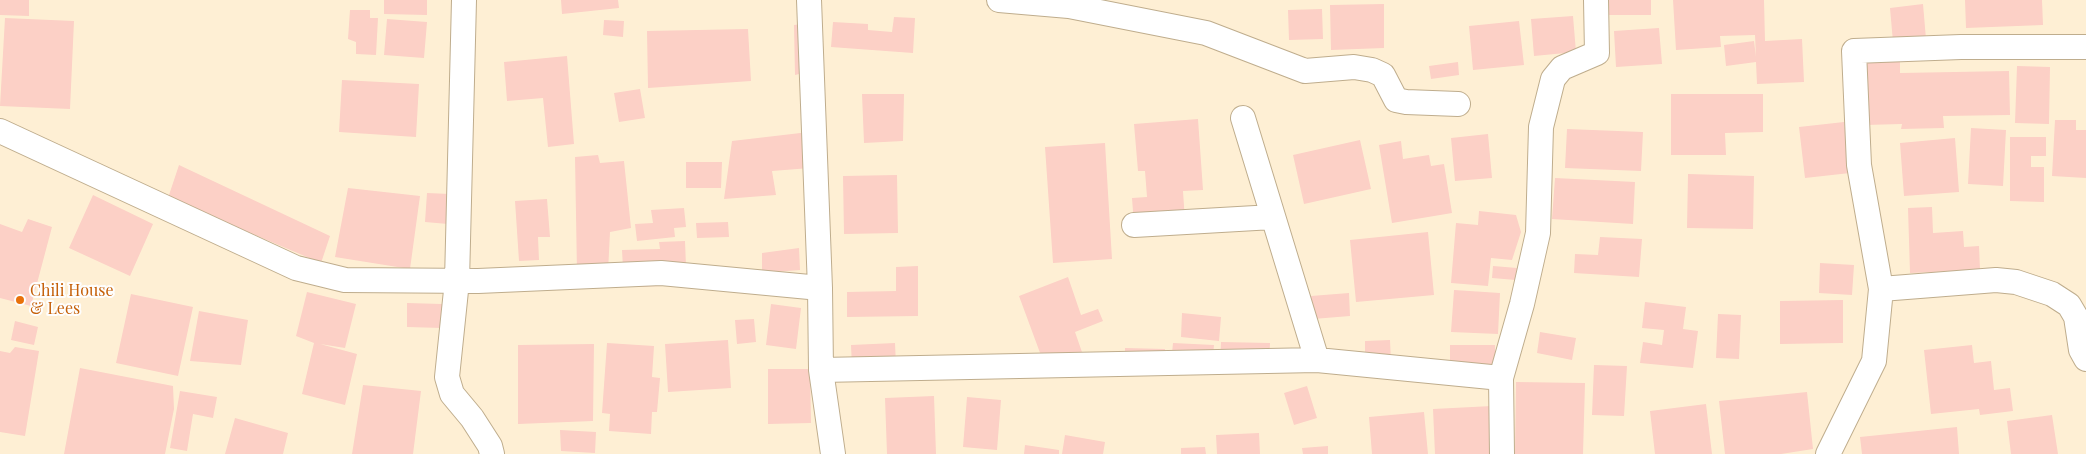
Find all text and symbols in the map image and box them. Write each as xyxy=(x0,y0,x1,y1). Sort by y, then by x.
place label: Chili House & Lees xyxy=(30,281,113,319)
marker: Chili House & Lees xyxy=(14,294,26,306)

